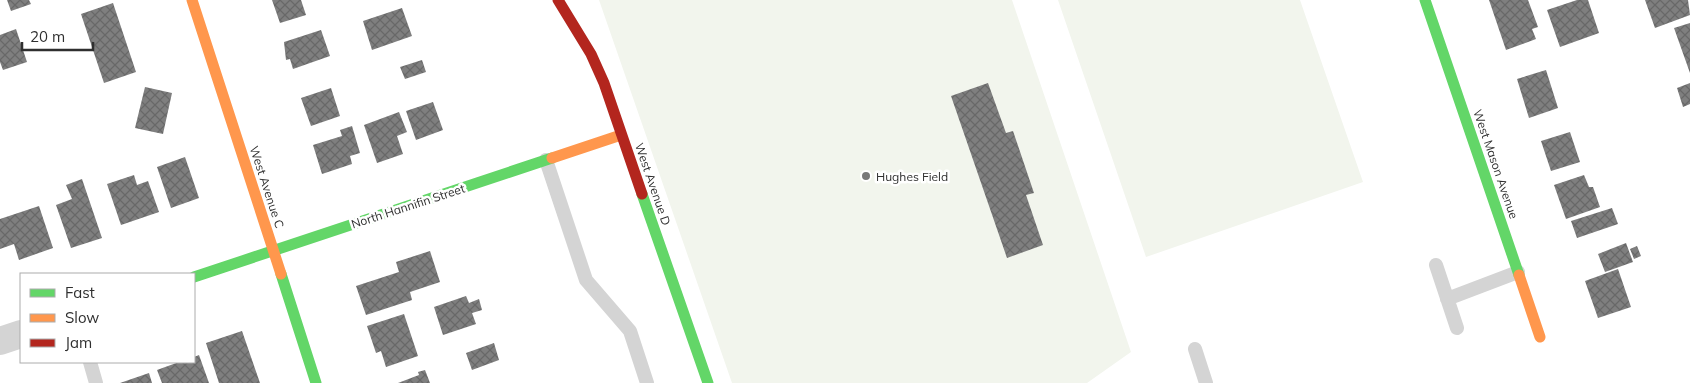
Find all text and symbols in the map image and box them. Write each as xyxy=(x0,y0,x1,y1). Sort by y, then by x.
scale bar xyxy=(22,20,94,52)
text: 20 m xyxy=(30,27,65,46)
street label: West Mason Avenue xyxy=(1470,107,1522,221)
street label: West Avenue D xyxy=(632,141,674,227)
street label: West Avenue C xyxy=(247,144,287,230)
place label: Hughes Field xyxy=(876,169,948,184)
marker: Hughes Field xyxy=(860,170,872,182)
street label: North Hannifin Street xyxy=(349,181,467,231)
legend xyxy=(20,273,195,363)
text: Fast xyxy=(65,283,95,302)
text: Slow xyxy=(65,308,99,327)
text: Jam xyxy=(65,333,92,352)

